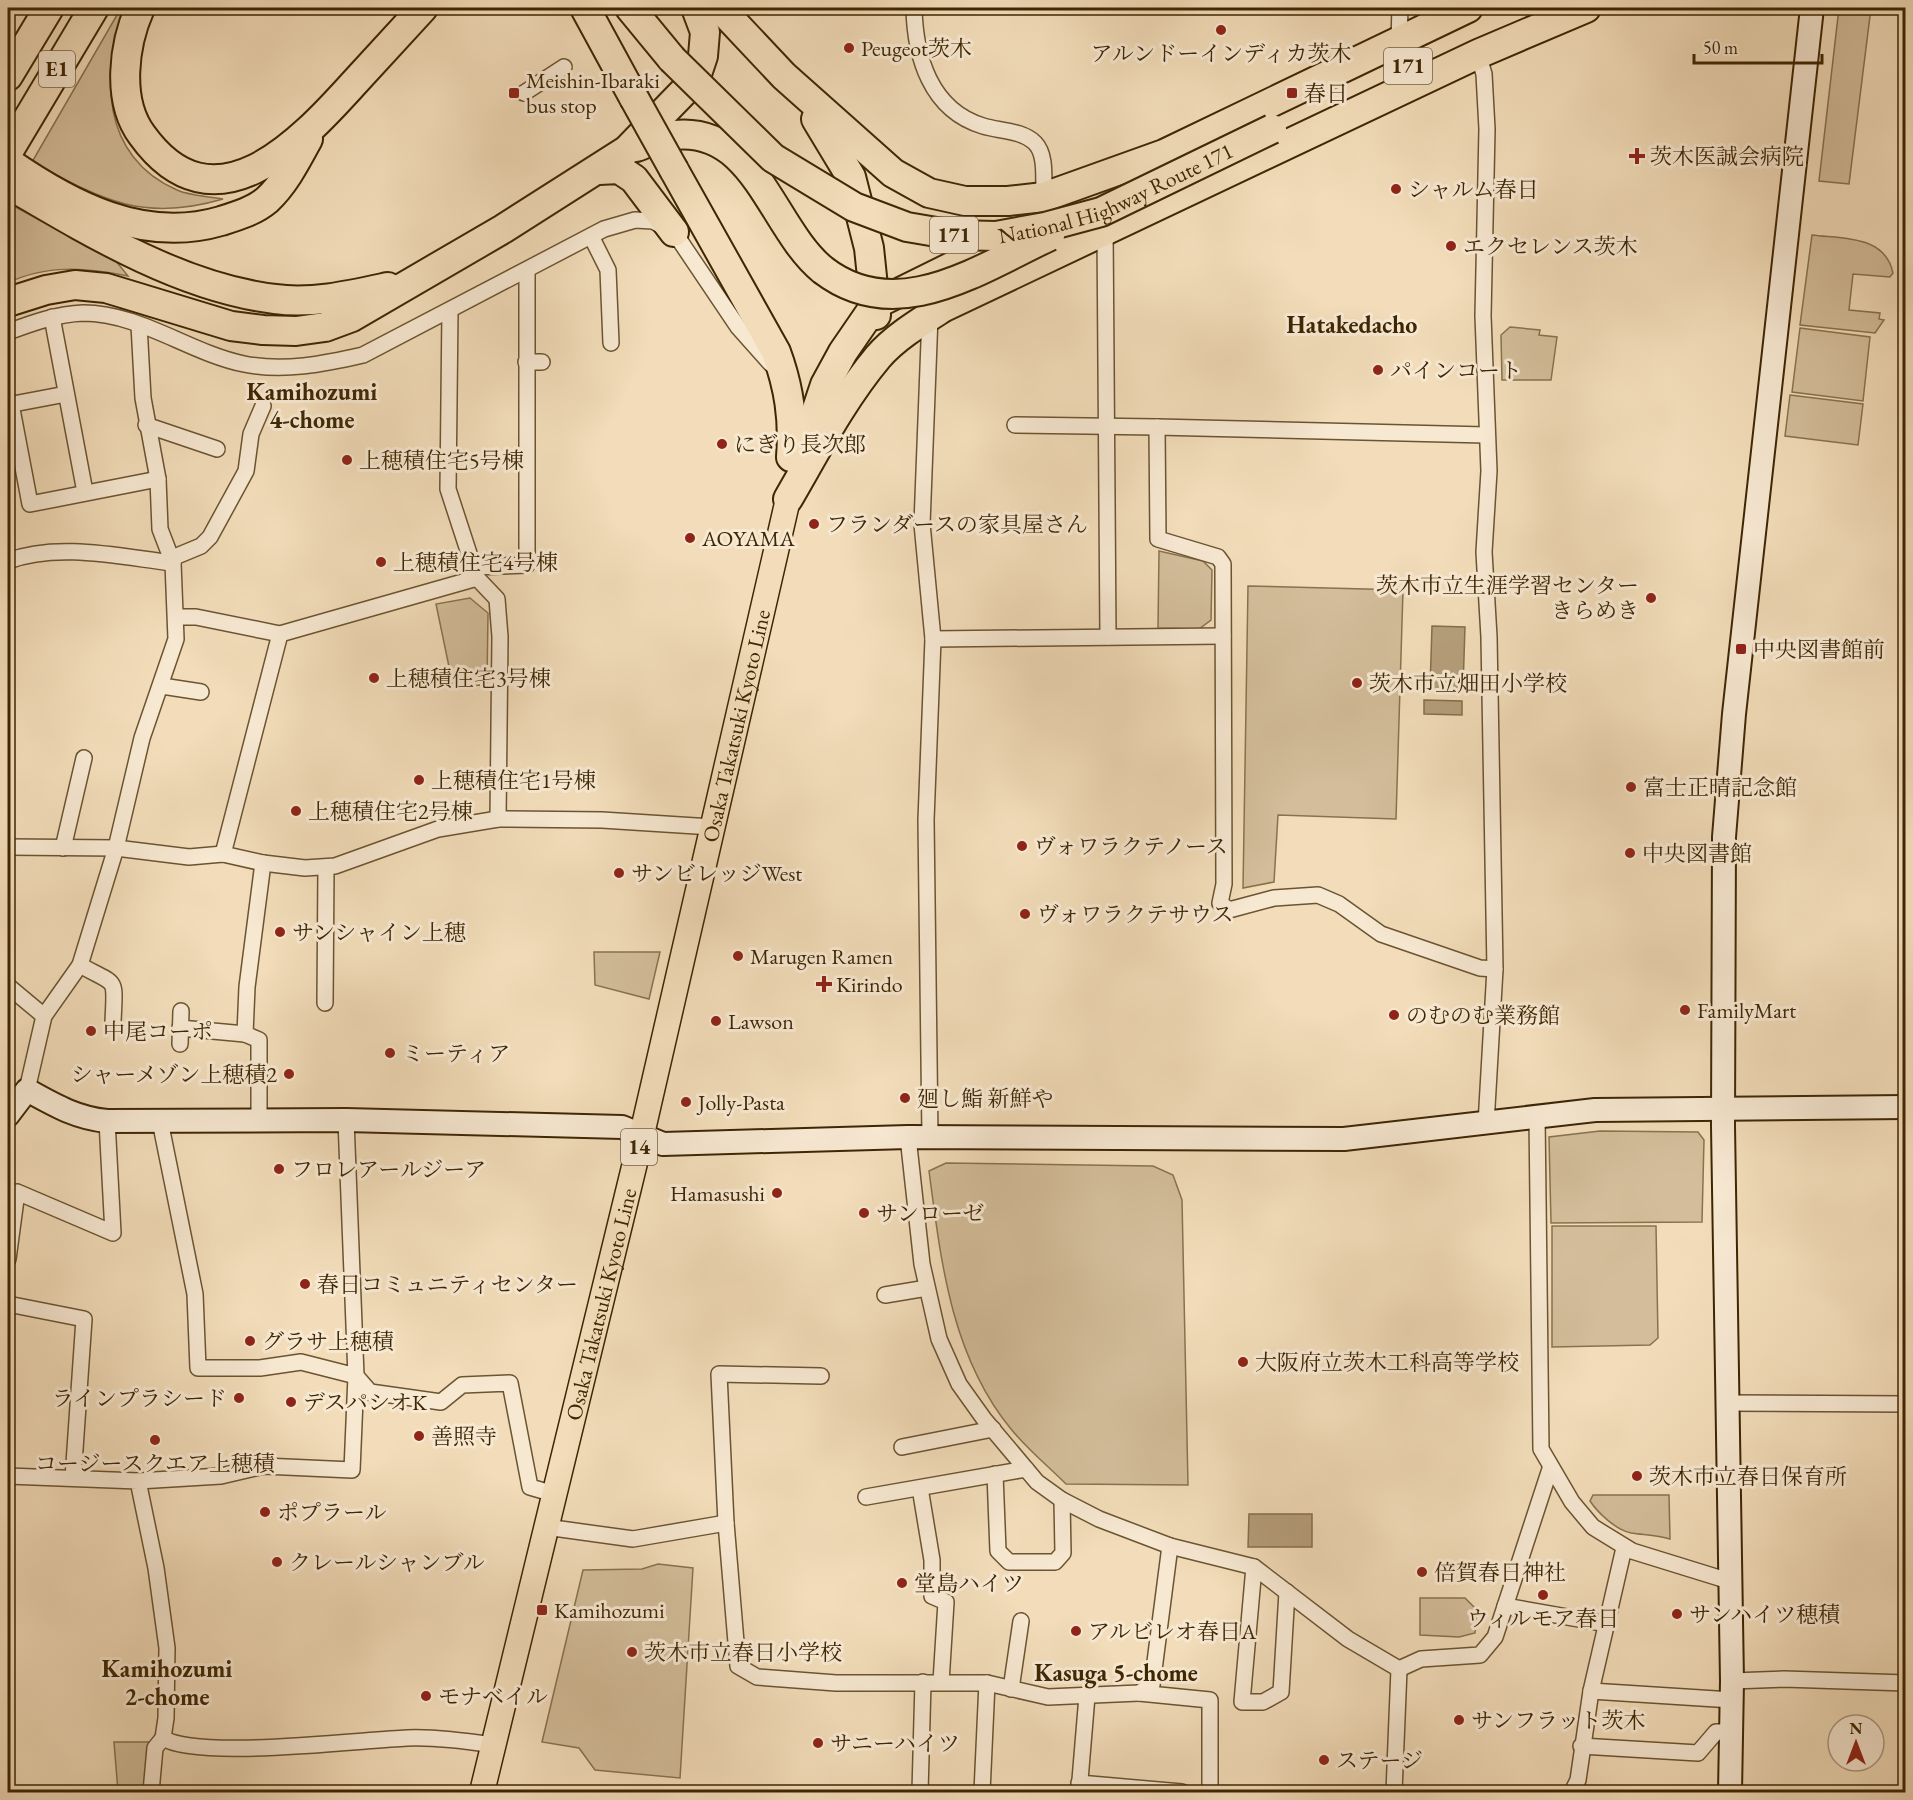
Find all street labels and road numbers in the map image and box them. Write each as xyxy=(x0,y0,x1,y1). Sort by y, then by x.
road number: 171 xyxy=(1384,48,1432,84)
road number: E1 xyxy=(39,51,75,87)
street label: National Highway Route 171 xyxy=(996,136,1238,250)
road number: 171 xyxy=(930,217,978,253)
street label: Osaka Takatsuki Kyoto Line xyxy=(696,606,777,845)
road number: 14 xyxy=(621,1129,657,1165)
street label: Osaka Takatsuki Kyoto Line xyxy=(559,1185,643,1423)

